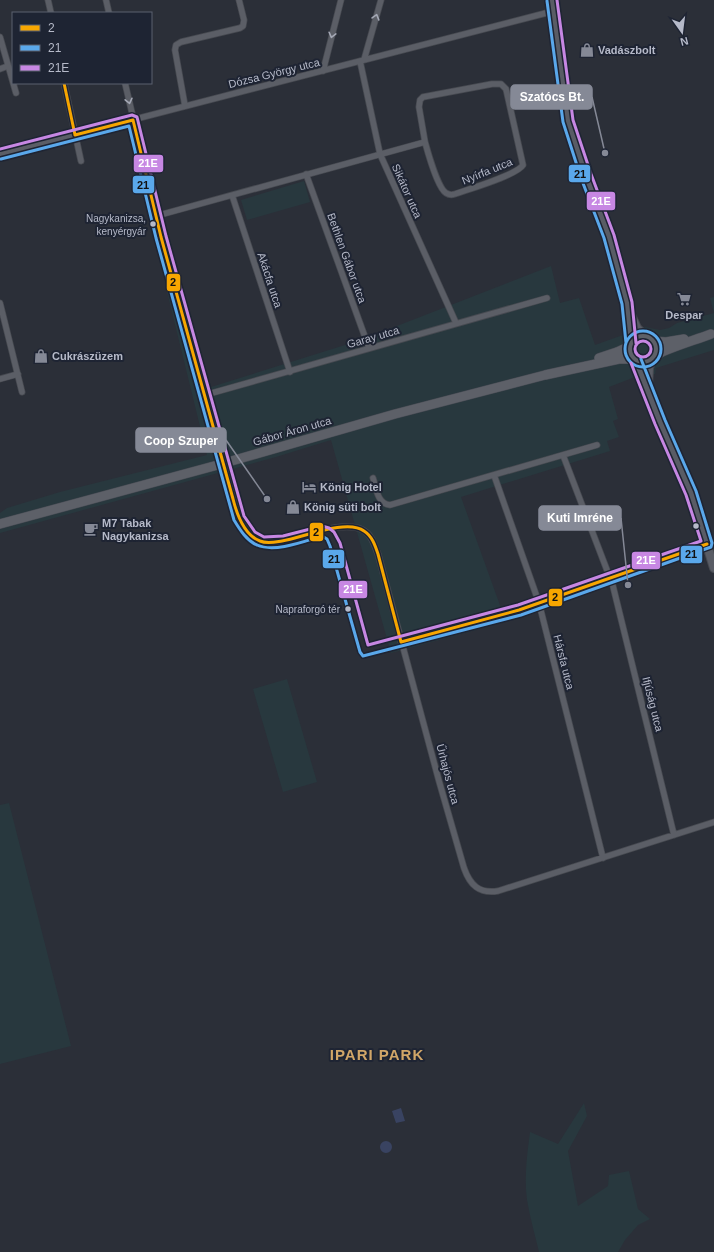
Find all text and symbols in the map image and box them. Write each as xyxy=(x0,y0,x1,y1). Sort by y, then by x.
legend xyxy=(12,12,152,84)
north arrow xyxy=(662,12,702,52)
one-way arrow xyxy=(371,13,380,20)
text: 2 xyxy=(48,21,55,35)
one-way arrow xyxy=(328,32,336,39)
text: N xyxy=(679,35,690,48)
text: 21 xyxy=(48,41,62,55)
shop icon: Vadászbolt xyxy=(579,42,595,58)
place label: Vadászbolt xyxy=(598,44,656,56)
street label: Dózsa György utca xyxy=(227,56,322,90)
text: 21E xyxy=(48,61,69,75)
callout: Szatócs Bt. xyxy=(511,85,592,109)
text: Szatócs Bt. xyxy=(520,90,584,104)
one-way arrow xyxy=(124,98,132,105)
line badge: 21E xyxy=(133,154,164,173)
street label: Nyírfa utca xyxy=(460,155,515,187)
text: 21E xyxy=(138,157,158,169)
street label: Sikátor utca xyxy=(390,162,425,221)
line badge: 21 xyxy=(568,164,591,183)
text: 21 xyxy=(574,168,586,180)
line badge: 21 xyxy=(132,175,155,194)
text: 21 xyxy=(137,179,149,191)
line badge: 21E xyxy=(586,191,616,211)
text: 21E xyxy=(591,195,611,207)
street label: Bethlen Gábor utca xyxy=(325,211,369,305)
place label: Nagykanizsa, kenyérgyár xyxy=(86,213,147,237)
marker: Nagykanizsa, kenyérgyár xyxy=(148,219,158,229)
street label: Akácfa utca xyxy=(255,251,285,310)
line badge: 2 xyxy=(166,273,181,292)
text: 2 xyxy=(170,276,176,288)
supermarket icon: Despar xyxy=(676,291,692,307)
place label: Despar xyxy=(665,309,703,321)
street label: Garay utca xyxy=(345,324,401,350)
shop icon: Cukrászüzem xyxy=(33,348,49,364)
place label: Cukrászüzem xyxy=(52,350,123,362)
street label: Gábor Áron utca xyxy=(252,414,333,448)
callout: Coop Szuper xyxy=(136,428,226,452)
text: Coop Szuper xyxy=(144,434,218,448)
hotel icon: König Hotel xyxy=(301,479,317,495)
place label: König Hotel xyxy=(320,481,382,493)
shop icon: König süti bolt xyxy=(285,499,301,515)
place label: König süti bolt xyxy=(304,501,381,513)
callout: Kuti Imréne xyxy=(539,506,621,530)
text: Kuti Imréne xyxy=(547,511,613,525)
place label: M7 Tabak Nagykanizsa xyxy=(102,517,170,542)
cafe icon: M7 Tabak Nagykanizsa xyxy=(83,521,99,537)
unlabelled marker xyxy=(691,521,701,531)
line badge: 2 xyxy=(309,522,324,542)
text: 2 xyxy=(313,526,319,538)
line badge: 21 xyxy=(680,545,703,564)
text: 21 xyxy=(685,548,697,560)
line badge: 21 xyxy=(322,549,345,569)
line badge: 21E xyxy=(631,551,661,570)
text: 21 xyxy=(328,553,340,565)
text: 21E xyxy=(636,554,656,566)
line badge: 21E xyxy=(338,580,368,599)
text: 21E xyxy=(343,583,363,595)
line badge: 2 xyxy=(548,588,563,607)
text: 2 xyxy=(552,591,558,603)
place label: Napraforgó tér xyxy=(276,604,341,615)
marker: Napraforgó tér xyxy=(343,604,353,614)
street label: Hársfa utca xyxy=(551,633,577,692)
street label: Ifjúság utca xyxy=(640,675,666,734)
street label: Űrhajós utca xyxy=(434,742,463,806)
district label: IPARI PARK xyxy=(330,1046,424,1063)

